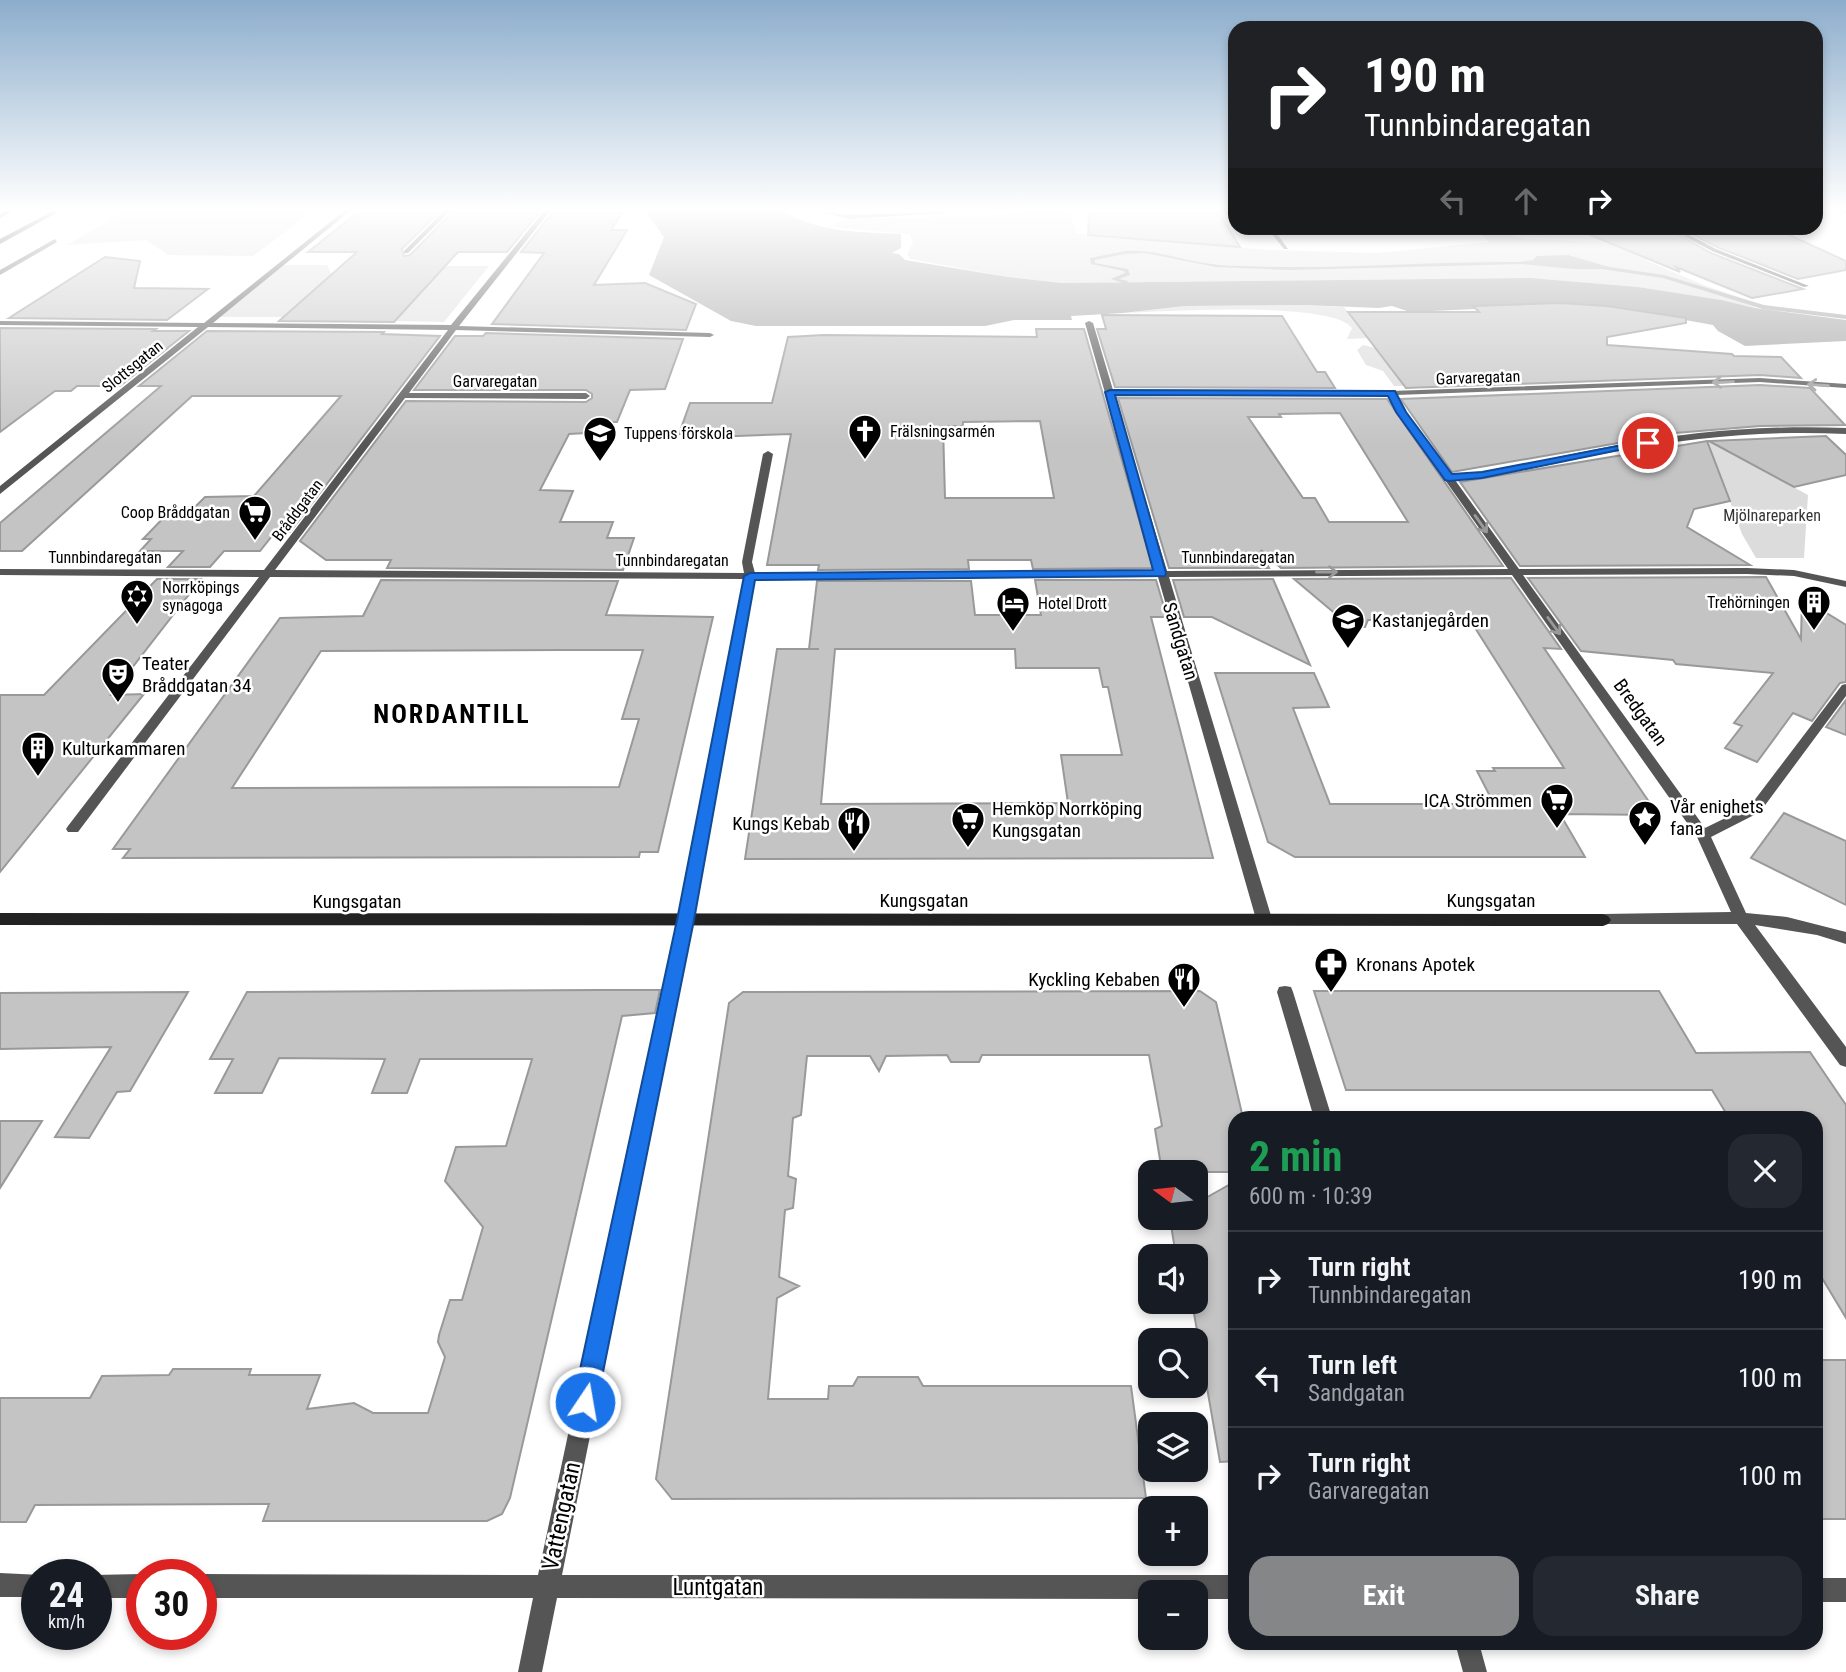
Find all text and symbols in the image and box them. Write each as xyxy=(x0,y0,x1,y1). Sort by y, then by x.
text: 190 m xyxy=(1364,47,1486,104)
icon: right xyxy=(1249,49,1340,140)
text: Tunnbindaregatan xyxy=(1364,106,1591,144)
icon: left xyxy=(1434,182,1472,220)
icon: ahead xyxy=(1507,182,1545,220)
icon: right xyxy=(1580,182,1618,220)
street label: Slottsgatan xyxy=(98,336,166,397)
street label: Garvaregatan xyxy=(1435,367,1521,388)
street label: Garvaregatan xyxy=(453,372,537,391)
one-way arrow xyxy=(1711,375,1734,388)
one-way arrow xyxy=(1807,378,1830,391)
church icon: Frälsningsarmén xyxy=(846,412,884,461)
pin xyxy=(1618,413,1678,473)
school or university icon: Tuppens förskola xyxy=(581,414,619,463)
place label: Frälsningsarmén xyxy=(890,422,995,441)
place label: Tuppens förskola xyxy=(624,424,733,443)
icon: arrive xyxy=(1629,424,1667,462)
street label: Bråddgatan xyxy=(268,476,327,545)
supermarket icon: Coop Bråddgatan xyxy=(236,493,274,542)
place label: Coop Bråddgatan xyxy=(121,503,230,522)
park label: Mjölnareparken xyxy=(1723,506,1821,525)
one-way arrow xyxy=(1474,514,1489,533)
street label: Tunnbindaregatan xyxy=(48,548,162,567)
street label: Tunnbindaregatan xyxy=(1181,548,1295,567)
street label: Tunnbindaregatan xyxy=(615,551,729,570)
one-way arrow xyxy=(1315,565,1338,579)
synagogue icon: Norrköpings synagoga xyxy=(118,577,156,626)
place label: Norrköpings synagoga xyxy=(162,578,239,615)
building icon: Trehörningen xyxy=(1795,583,1833,632)
hotel icon: Hotel Drott xyxy=(994,584,1032,633)
place label: Trehörningen xyxy=(1707,593,1790,612)
place label: Hotel Drott xyxy=(1038,594,1107,613)
street label: Sandgatan xyxy=(1158,600,1203,683)
school or university icon: Kastanjegården xyxy=(1329,601,1367,650)
place label: Kastanjegården xyxy=(1372,609,1489,632)
one-way arrow xyxy=(1547,616,1561,635)
place label: Teater Bråddgatan 34 xyxy=(142,652,251,697)
theatre icon: Teater Bråddgatan 34 xyxy=(99,655,137,704)
street label: Bredgatan xyxy=(1609,675,1672,750)
district label: NORDANTILL xyxy=(373,699,531,729)
building icon: Kulturkammaren xyxy=(19,729,57,778)
place label: Kulturkammaren xyxy=(62,737,185,760)
supermarket icon: ICA Strömmen xyxy=(1538,781,1576,830)
place label: ICA Strömmen xyxy=(1424,789,1532,812)
place label: Vår enighets fana xyxy=(1670,795,1764,840)
place label: Hemköp Norrköping Kungsgatan xyxy=(992,797,1142,842)
place icon: Vår enighets fana xyxy=(1626,798,1664,847)
supermarket icon: Hemköp Norrköping Kungsgatan xyxy=(949,800,987,849)
restaurant icon: Kungs Kebab xyxy=(835,804,873,853)
place label: Kungs Kebab xyxy=(732,812,830,835)
street label: Kungsgatan xyxy=(880,889,968,912)
street label: Kungsgatan xyxy=(1447,889,1535,912)
street label: Kungsgatan xyxy=(313,890,401,913)
pharmacy icon: Kronans Apotek xyxy=(1312,945,1350,994)
place label: Kronans Apotek xyxy=(1356,953,1475,976)
restaurant icon: Kyckling Kebaben xyxy=(1165,960,1203,1009)
place label: Kyckling Kebaben xyxy=(1028,968,1160,991)
text: 2 min xyxy=(1249,1132,1342,1181)
button: close xyxy=(1728,1134,1802,1208)
north arrow xyxy=(1138,1160,1208,1230)
map controls xyxy=(1138,1160,1208,1650)
text: 600 m · 10:39 xyxy=(1249,1183,1373,1210)
button: sound xyxy=(1138,1244,1208,1314)
text: Turn right xyxy=(1308,1252,1410,1282)
icon: right xyxy=(1249,1261,1287,1299)
text: 190 m xyxy=(1738,1265,1802,1295)
text: Tunnbindaregatan xyxy=(1308,1282,1471,1309)
button: search xyxy=(1138,1328,1208,1398)
text: Turn left xyxy=(1308,1350,1397,1380)
icon: left xyxy=(1249,1359,1287,1397)
text: 100 m xyxy=(1738,1363,1802,1393)
position arrow xyxy=(548,1365,622,1439)
text: Sandgatan xyxy=(1308,1380,1405,1407)
button: layers xyxy=(1138,1412,1208,1482)
text: Turn right xyxy=(1308,1448,1410,1478)
icon: right xyxy=(1249,1457,1287,1495)
street label: Vattengatan xyxy=(537,1459,586,1573)
text: 100 m xyxy=(1738,1461,1802,1491)
text: Garvaregatan xyxy=(1308,1478,1429,1505)
button: + xyxy=(1138,1496,1208,1566)
button: Exit xyxy=(1249,1556,1519,1636)
button: Share xyxy=(1533,1556,1802,1636)
speed limit sign: 30 xyxy=(126,1559,217,1650)
street label: Luntgatan xyxy=(673,1574,763,1601)
text: 24 xyxy=(49,1575,84,1616)
button: − xyxy=(1138,1580,1208,1650)
text: km/h xyxy=(48,1611,85,1632)

